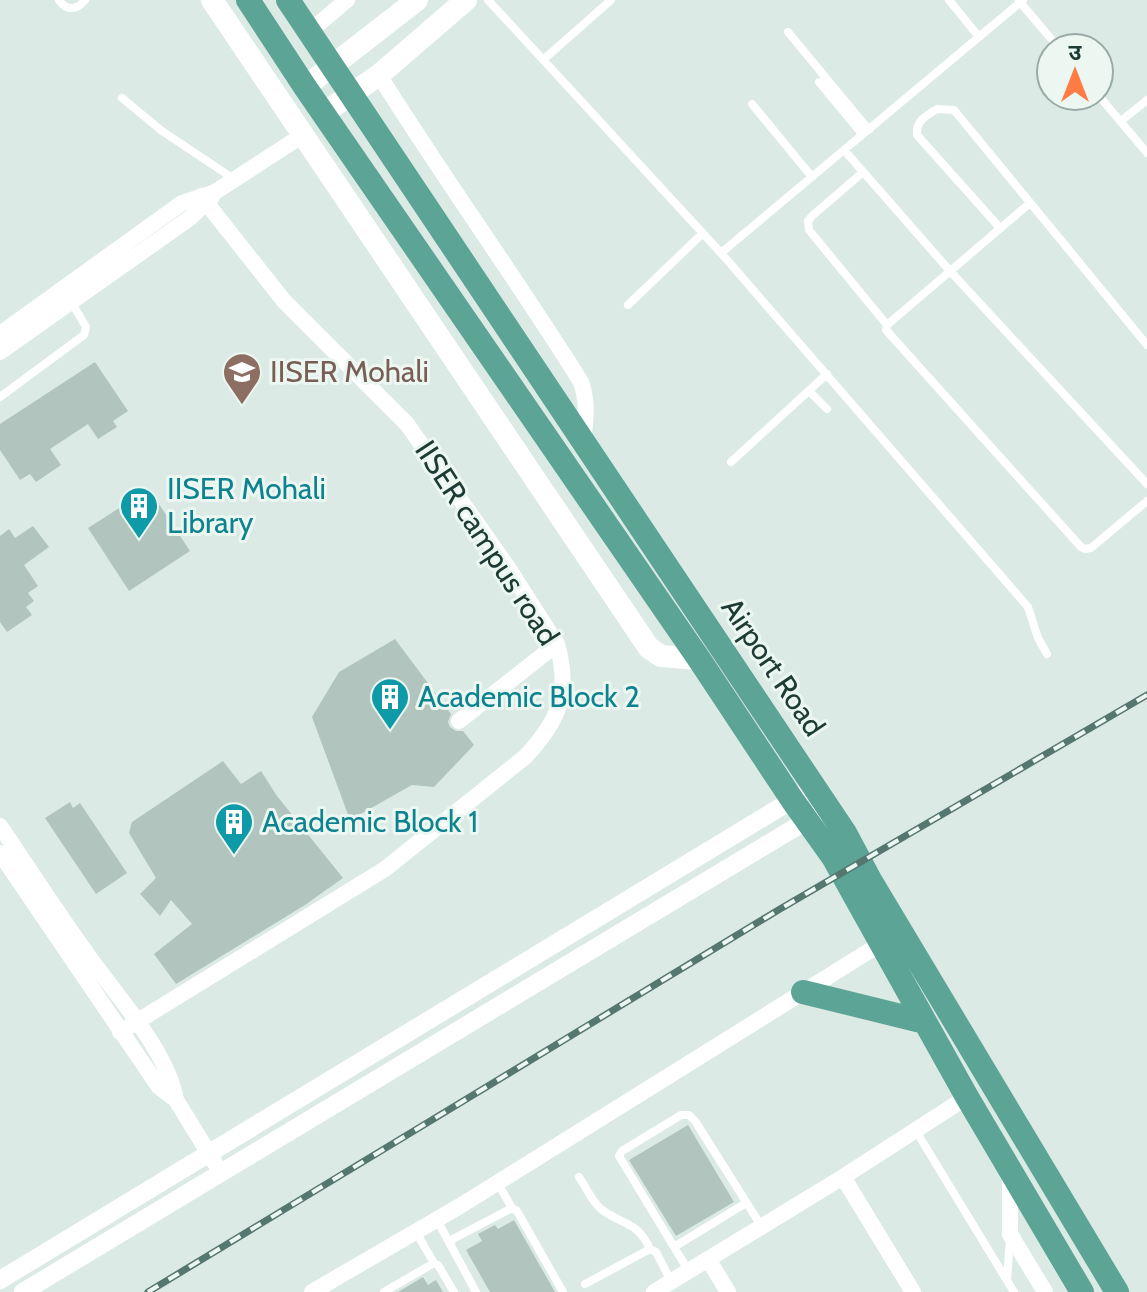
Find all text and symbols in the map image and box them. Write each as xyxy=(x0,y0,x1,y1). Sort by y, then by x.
north arrow xyxy=(1035,32,1115,112)
text: उ xyxy=(1069,39,1083,66)
school or university icon: IISER Mohali xyxy=(221,351,263,406)
place label: IISER Mohali xyxy=(270,353,429,390)
street label: IISER campus road xyxy=(407,433,567,652)
place label: IISER Mohali Library xyxy=(167,470,326,541)
building icon: IISER Mohali Library xyxy=(118,485,160,540)
street label: Airport Road xyxy=(714,590,833,743)
building icon: Academic Block 2 xyxy=(369,676,411,731)
place label: Academic Block 2 xyxy=(418,678,640,715)
building icon: Academic Block 1 xyxy=(213,801,255,856)
place label: Academic Block 1 xyxy=(262,803,478,840)

